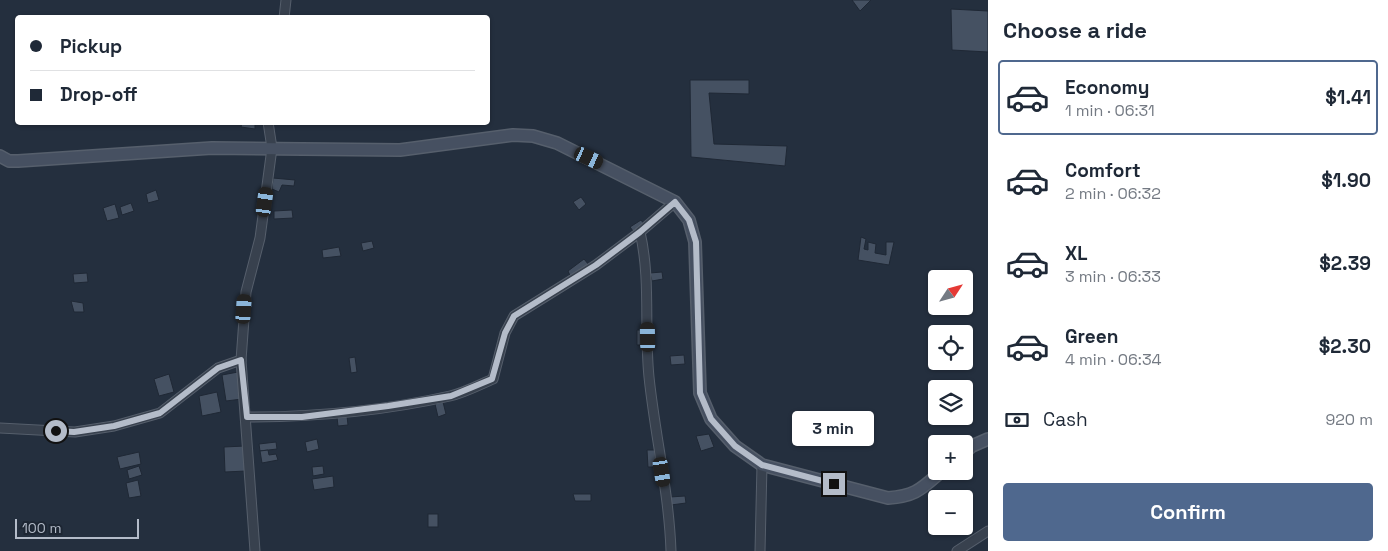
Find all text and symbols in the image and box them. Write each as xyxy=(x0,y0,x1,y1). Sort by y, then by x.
text: Choose a ride xyxy=(1003,16,1147,44)
text: Pickup xyxy=(60,34,122,59)
icon: car xyxy=(1005,75,1050,120)
text: Economy xyxy=(1065,75,1149,100)
text: Drop-off xyxy=(60,82,138,107)
text: $1.41 xyxy=(1325,85,1371,110)
text: 1 min · 06:31 xyxy=(1065,100,1155,121)
car xyxy=(572,145,605,171)
icon: car xyxy=(1005,158,1050,203)
text: Comfort xyxy=(1065,158,1141,183)
text: $1.90 xyxy=(1321,168,1371,193)
text: 2 min · 06:32 xyxy=(1065,183,1161,204)
car xyxy=(255,186,274,218)
icon: car xyxy=(1005,241,1050,286)
text: XL xyxy=(1065,241,1088,266)
text: $2.39 xyxy=(1319,251,1371,276)
text: 3 min · 06:33 xyxy=(1065,266,1161,287)
north arrow xyxy=(928,270,972,315)
map controls xyxy=(928,270,973,535)
car xyxy=(235,294,252,324)
car xyxy=(640,322,655,352)
icon: car xyxy=(1005,324,1050,369)
text: Green xyxy=(1065,324,1118,349)
button: locate xyxy=(928,325,973,370)
text: $2.30 xyxy=(1319,334,1371,359)
text: 4 min · 06:34 xyxy=(1065,349,1162,370)
button: layers xyxy=(928,380,973,425)
icon: cash xyxy=(1003,406,1031,434)
text: Cash xyxy=(1043,407,1088,432)
text: 920 m xyxy=(1325,409,1373,430)
callout: 3 min xyxy=(793,412,875,446)
text: 3 min xyxy=(812,418,854,439)
route start xyxy=(45,420,67,442)
button: + xyxy=(928,435,973,480)
car xyxy=(652,456,671,488)
route end xyxy=(823,473,845,495)
button: Confirm xyxy=(1003,483,1373,541)
button: − xyxy=(928,490,973,535)
scale bar xyxy=(15,516,139,539)
text: 100 m xyxy=(22,519,61,537)

